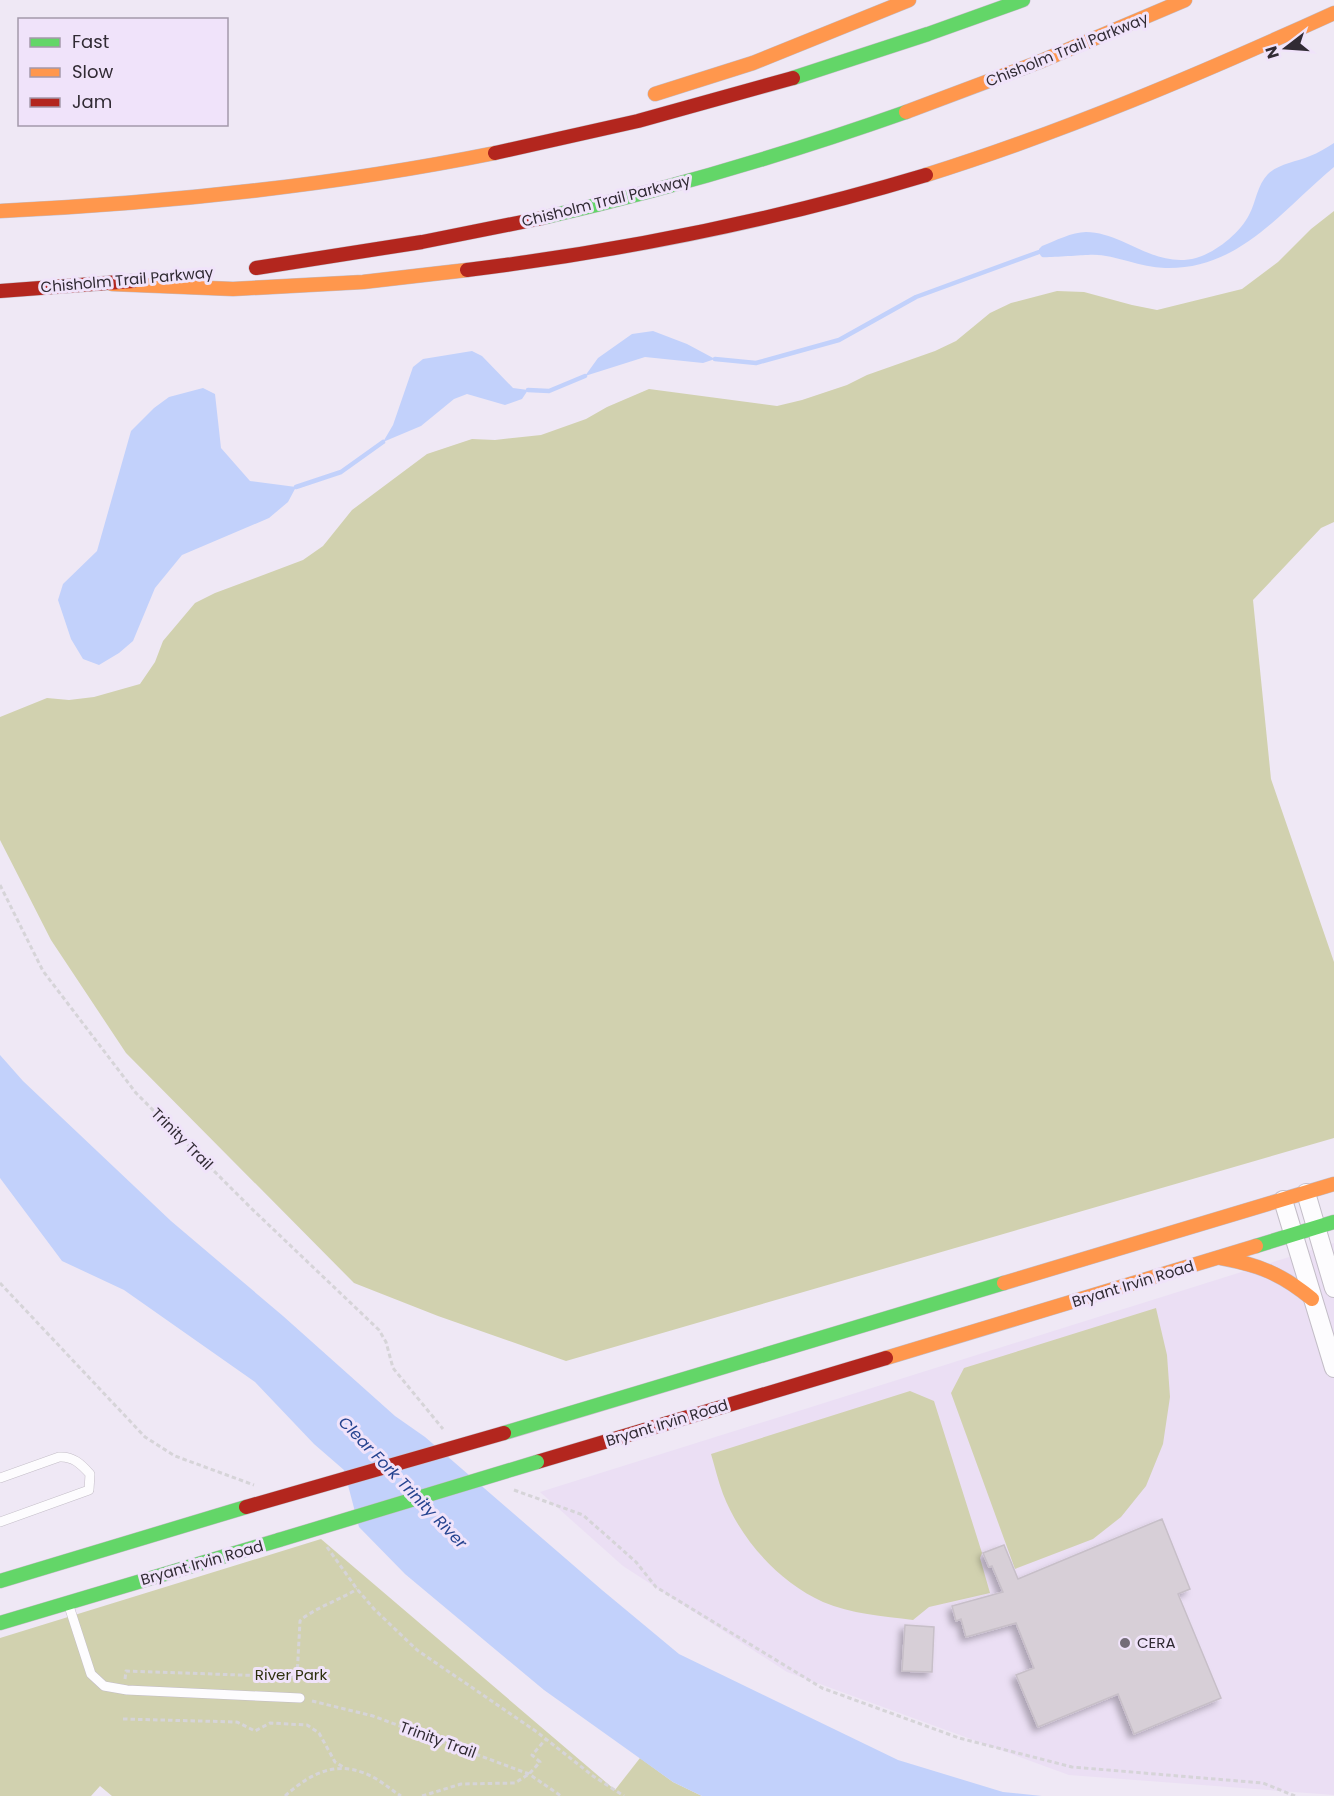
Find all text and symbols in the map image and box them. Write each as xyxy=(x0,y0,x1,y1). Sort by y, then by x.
street label: Chisholm Trail Parkway xyxy=(983,7,1152,92)
legend xyxy=(18,18,228,126)
north arrow xyxy=(1256,18,1316,78)
text: Fast xyxy=(72,29,109,54)
text: N xyxy=(1259,43,1285,61)
text: Slow xyxy=(72,59,114,84)
text: Jam xyxy=(72,89,112,114)
street label: Chisholm Trail Parkway xyxy=(519,169,693,232)
street label: Chisholm Trail Parkway xyxy=(40,261,215,298)
street label: Trinity Trail xyxy=(147,1103,218,1174)
street label: Bryant Irvin Road xyxy=(1069,1255,1196,1312)
street label: Bryant Irvin Road xyxy=(603,1394,730,1451)
water label: Clear Fork Trinity River xyxy=(333,1411,473,1554)
street label: Bryant Irvin Road xyxy=(138,1535,266,1590)
place label: CERA xyxy=(1137,1632,1176,1653)
marker: CERA xyxy=(1118,1636,1132,1650)
park label: River Park xyxy=(255,1664,327,1685)
street label: Trinity Trail xyxy=(397,1716,479,1763)

